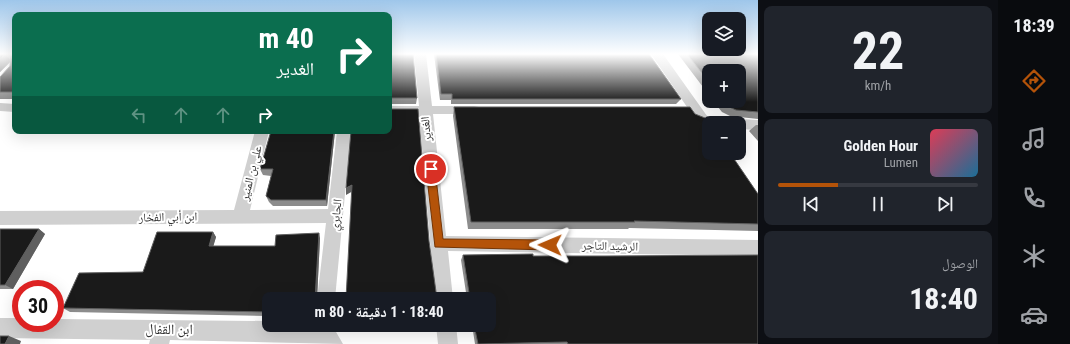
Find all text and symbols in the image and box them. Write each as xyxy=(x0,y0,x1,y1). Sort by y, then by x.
map controls xyxy=(702,12,746,160)
button: layers xyxy=(702,12,746,56)
text: 18:39 xyxy=(1013,15,1055,36)
text: 22 xyxy=(852,21,904,82)
text: 40 m xyxy=(258,22,314,55)
icon: right xyxy=(328,28,380,80)
text: الغدير xyxy=(276,58,314,79)
button: + xyxy=(702,64,746,108)
icon: directions xyxy=(1020,67,1048,95)
text: km/h xyxy=(865,78,891,93)
icon: left xyxy=(128,104,150,126)
icon: ahead xyxy=(170,104,192,126)
icon: ahead xyxy=(212,104,234,126)
icon: right xyxy=(254,104,276,126)
street label: الغدير xyxy=(418,116,435,143)
button: − xyxy=(702,116,746,160)
icon: music xyxy=(1020,125,1048,153)
text: Golden Hour xyxy=(844,137,918,155)
street label: علي بن المنير xyxy=(237,144,268,204)
pin xyxy=(414,152,448,186)
text: Lumen xyxy=(884,155,918,170)
icon: arrive xyxy=(420,158,442,180)
icon: phone xyxy=(1020,184,1048,212)
icon: previous xyxy=(800,193,822,215)
icon: pause xyxy=(867,193,889,215)
icon: next xyxy=(934,193,956,215)
street label: الجابري xyxy=(327,198,348,232)
street label: ابن أبي الفخار xyxy=(137,209,198,228)
position arrow xyxy=(529,224,571,266)
street label: الرشيد التاجر xyxy=(581,238,638,254)
icon: climate xyxy=(1020,242,1048,270)
text: الوصول xyxy=(942,256,978,271)
speed limit sign: 30 xyxy=(12,280,64,332)
text: 18:40 xyxy=(909,281,978,316)
icon: car xyxy=(1020,301,1048,329)
text: 18:40 · 1 دقيقة · 80 m xyxy=(314,303,444,321)
street label: ابن القفال xyxy=(145,321,193,338)

